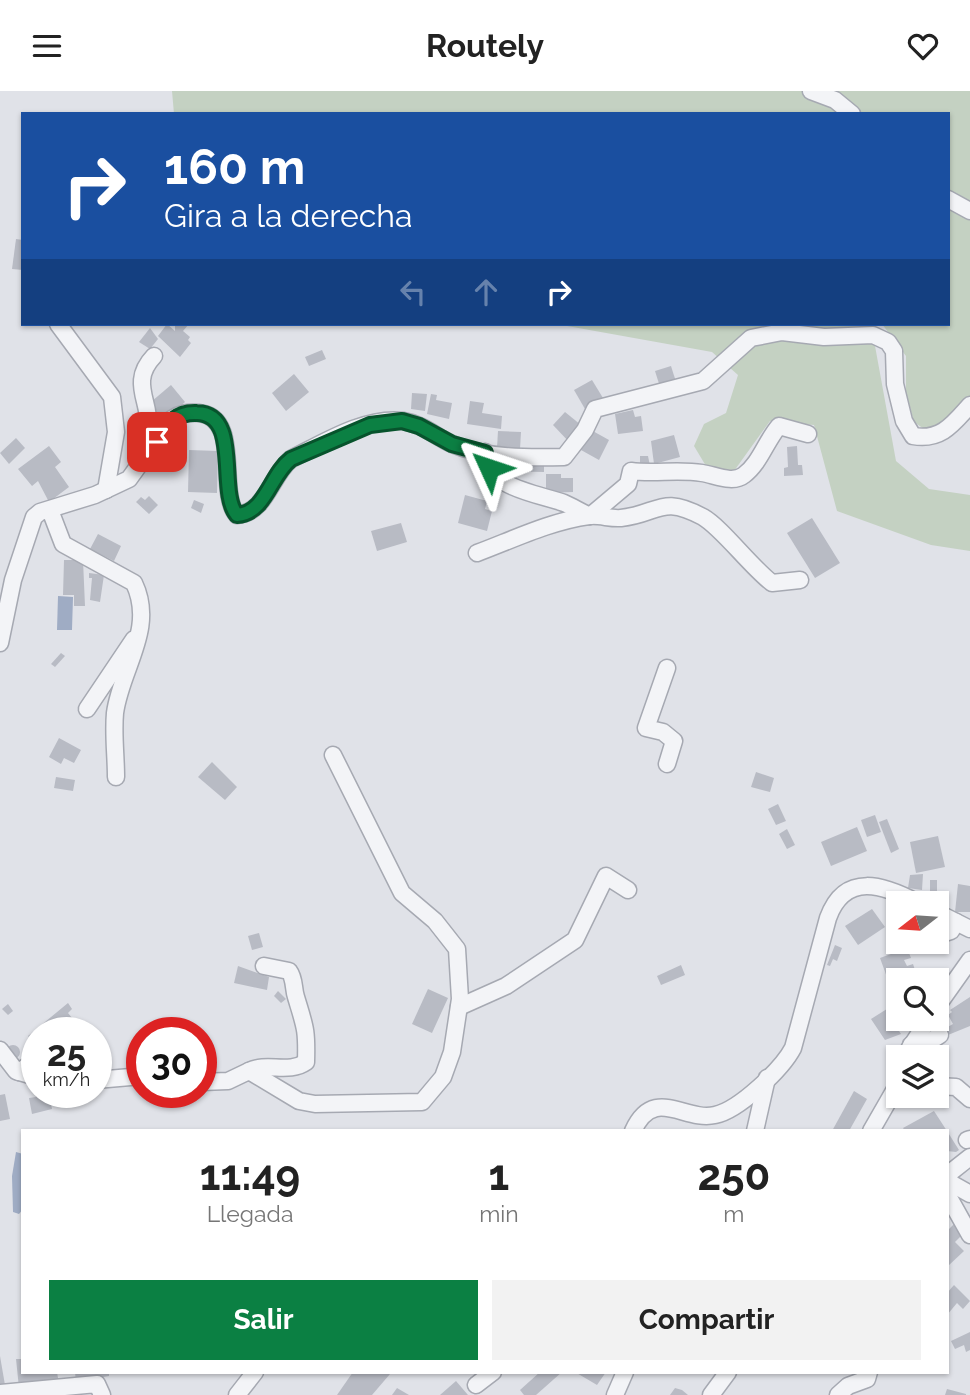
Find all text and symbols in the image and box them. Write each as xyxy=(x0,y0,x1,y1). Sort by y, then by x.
icon: menu xyxy=(28,27,66,65)
text: Routely xyxy=(426,27,544,64)
icon: heart xyxy=(904,27,942,65)
text: 160 m xyxy=(164,138,305,195)
icon: right xyxy=(49,140,140,231)
text: Gira a la derecha xyxy=(164,197,412,234)
icon: left xyxy=(394,273,432,311)
icon: ahead xyxy=(467,273,505,311)
icon: right xyxy=(540,273,578,311)
pin xyxy=(127,412,187,472)
icon: arrive xyxy=(138,423,176,461)
position arrow xyxy=(452,431,526,505)
north arrow xyxy=(886,891,948,954)
map controls xyxy=(886,891,949,1108)
button: search xyxy=(886,968,949,1031)
speed limit sign: 30 xyxy=(126,1017,217,1108)
text: 25 xyxy=(47,1033,86,1074)
button: layers xyxy=(886,1045,949,1108)
text: km/h xyxy=(43,1069,90,1090)
text: 11:49 xyxy=(200,1151,300,1200)
text: 1 xyxy=(489,1151,509,1200)
text: 250 xyxy=(697,1151,770,1200)
text: Llegada xyxy=(207,1200,293,1227)
text: min xyxy=(479,1200,519,1227)
text: m xyxy=(723,1200,744,1227)
button: Salir xyxy=(49,1280,478,1360)
button: Compartir xyxy=(492,1280,921,1360)

